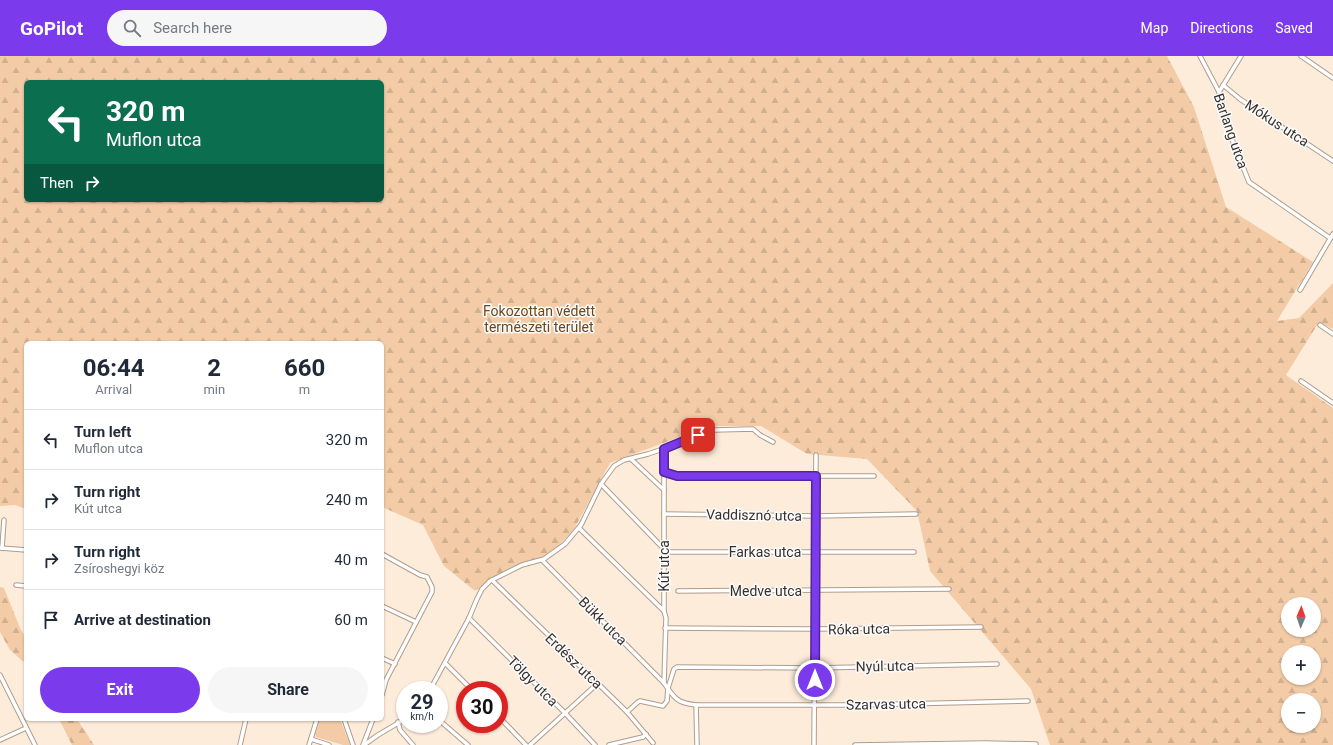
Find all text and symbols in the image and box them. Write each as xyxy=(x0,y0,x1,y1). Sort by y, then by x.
search box xyxy=(107,10,387,46)
text: GoPilot xyxy=(20,17,83,40)
icon: search xyxy=(121,17,143,39)
text: Search here xyxy=(153,19,232,37)
text: Map xyxy=(1141,20,1168,36)
text: Directions xyxy=(1190,20,1253,36)
text: Saved xyxy=(1275,20,1313,36)
street label: Barlang utca xyxy=(1211,91,1251,171)
text: 320 m xyxy=(106,95,185,128)
icon: left xyxy=(40,96,92,148)
street label: Mókus utca xyxy=(1242,96,1312,150)
text: Muflon utca xyxy=(106,129,202,150)
icon: right xyxy=(81,172,103,194)
text: Then xyxy=(40,174,73,192)
park label: Fokozottan védett természeti terület xyxy=(483,303,595,335)
text: 06:44 xyxy=(83,354,145,382)
text: 2 xyxy=(207,354,221,382)
text: 660 xyxy=(284,354,325,382)
text: Arrival xyxy=(95,382,132,397)
text: min xyxy=(203,382,225,397)
text: m xyxy=(299,382,310,397)
pin xyxy=(681,418,715,452)
text: Turn left xyxy=(74,423,131,441)
icon: arrive xyxy=(687,424,709,446)
icon: left xyxy=(40,429,62,451)
text: 320 m xyxy=(326,431,368,449)
text: Muflon utca xyxy=(74,441,143,456)
text: Turn right xyxy=(74,483,140,501)
icon: right xyxy=(40,489,62,511)
text: 240 m xyxy=(326,491,368,509)
text: Kút utca xyxy=(74,501,122,516)
street label: Vaddisznó utca xyxy=(706,506,802,524)
street label: Kút utca xyxy=(656,540,672,592)
text: Turn right xyxy=(74,543,140,561)
street label: Farkas utca xyxy=(729,544,801,560)
icon: right xyxy=(40,549,62,571)
text: 40 m xyxy=(334,551,368,569)
text: Zsíroshegyi köz xyxy=(74,561,164,576)
street label: Medve utca xyxy=(730,583,802,599)
street label: Bükk utca xyxy=(576,594,630,648)
north arrow xyxy=(1281,597,1321,637)
map controls xyxy=(1281,597,1321,733)
icon: arrive xyxy=(40,609,62,631)
text: Arrive at destination xyxy=(74,611,211,629)
text: 60 m xyxy=(334,611,368,629)
street label: Róka utca xyxy=(828,620,890,638)
street label: Erdész utca xyxy=(542,630,606,692)
button: + xyxy=(1281,645,1321,685)
street label: Tölgy utca xyxy=(505,653,561,709)
street label: Nyúl utca xyxy=(856,657,914,675)
position arrow xyxy=(794,659,836,701)
button: Exit xyxy=(40,667,200,713)
button: Share xyxy=(208,667,368,713)
speed limit sign: 30 xyxy=(456,681,508,733)
text: 29 xyxy=(411,690,433,714)
button: − xyxy=(1281,693,1321,733)
street label: Szarvas utca xyxy=(846,695,926,713)
text: km/h xyxy=(410,711,434,722)

